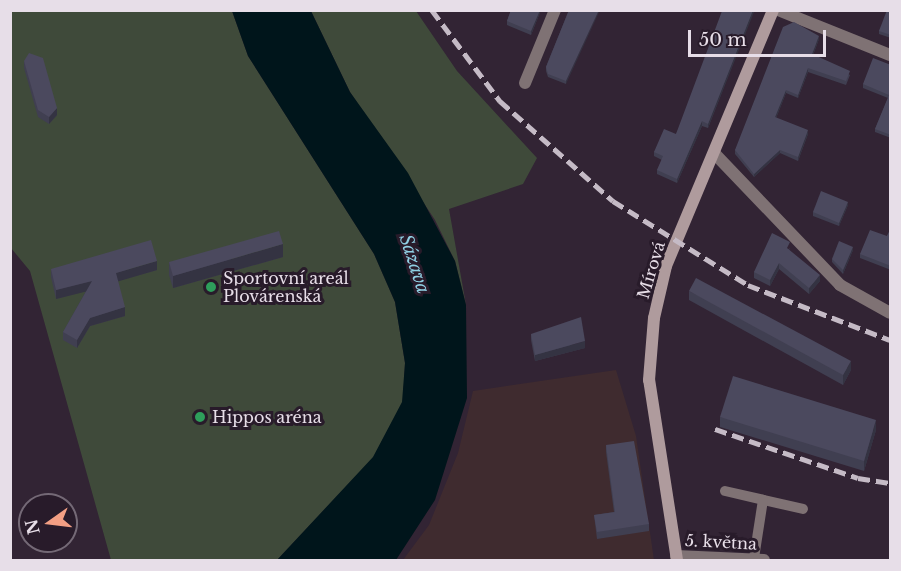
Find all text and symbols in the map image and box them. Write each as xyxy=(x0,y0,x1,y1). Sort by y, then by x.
scale bar xyxy=(691,18,829,56)
text: 50 m xyxy=(699,29,747,51)
water label: Sázava xyxy=(394,232,434,296)
street label: Mírová xyxy=(633,239,669,301)
place label: Sportovní areál Plovárenská xyxy=(223,268,349,306)
marker: Sportovní areál Plovárenská xyxy=(204,280,218,294)
place label: Hippos aréna xyxy=(212,407,322,427)
marker: Hippos aréna xyxy=(193,410,207,424)
north arrow xyxy=(18,493,78,553)
text: N xyxy=(21,517,44,537)
street label: 5. května xyxy=(684,531,758,553)

